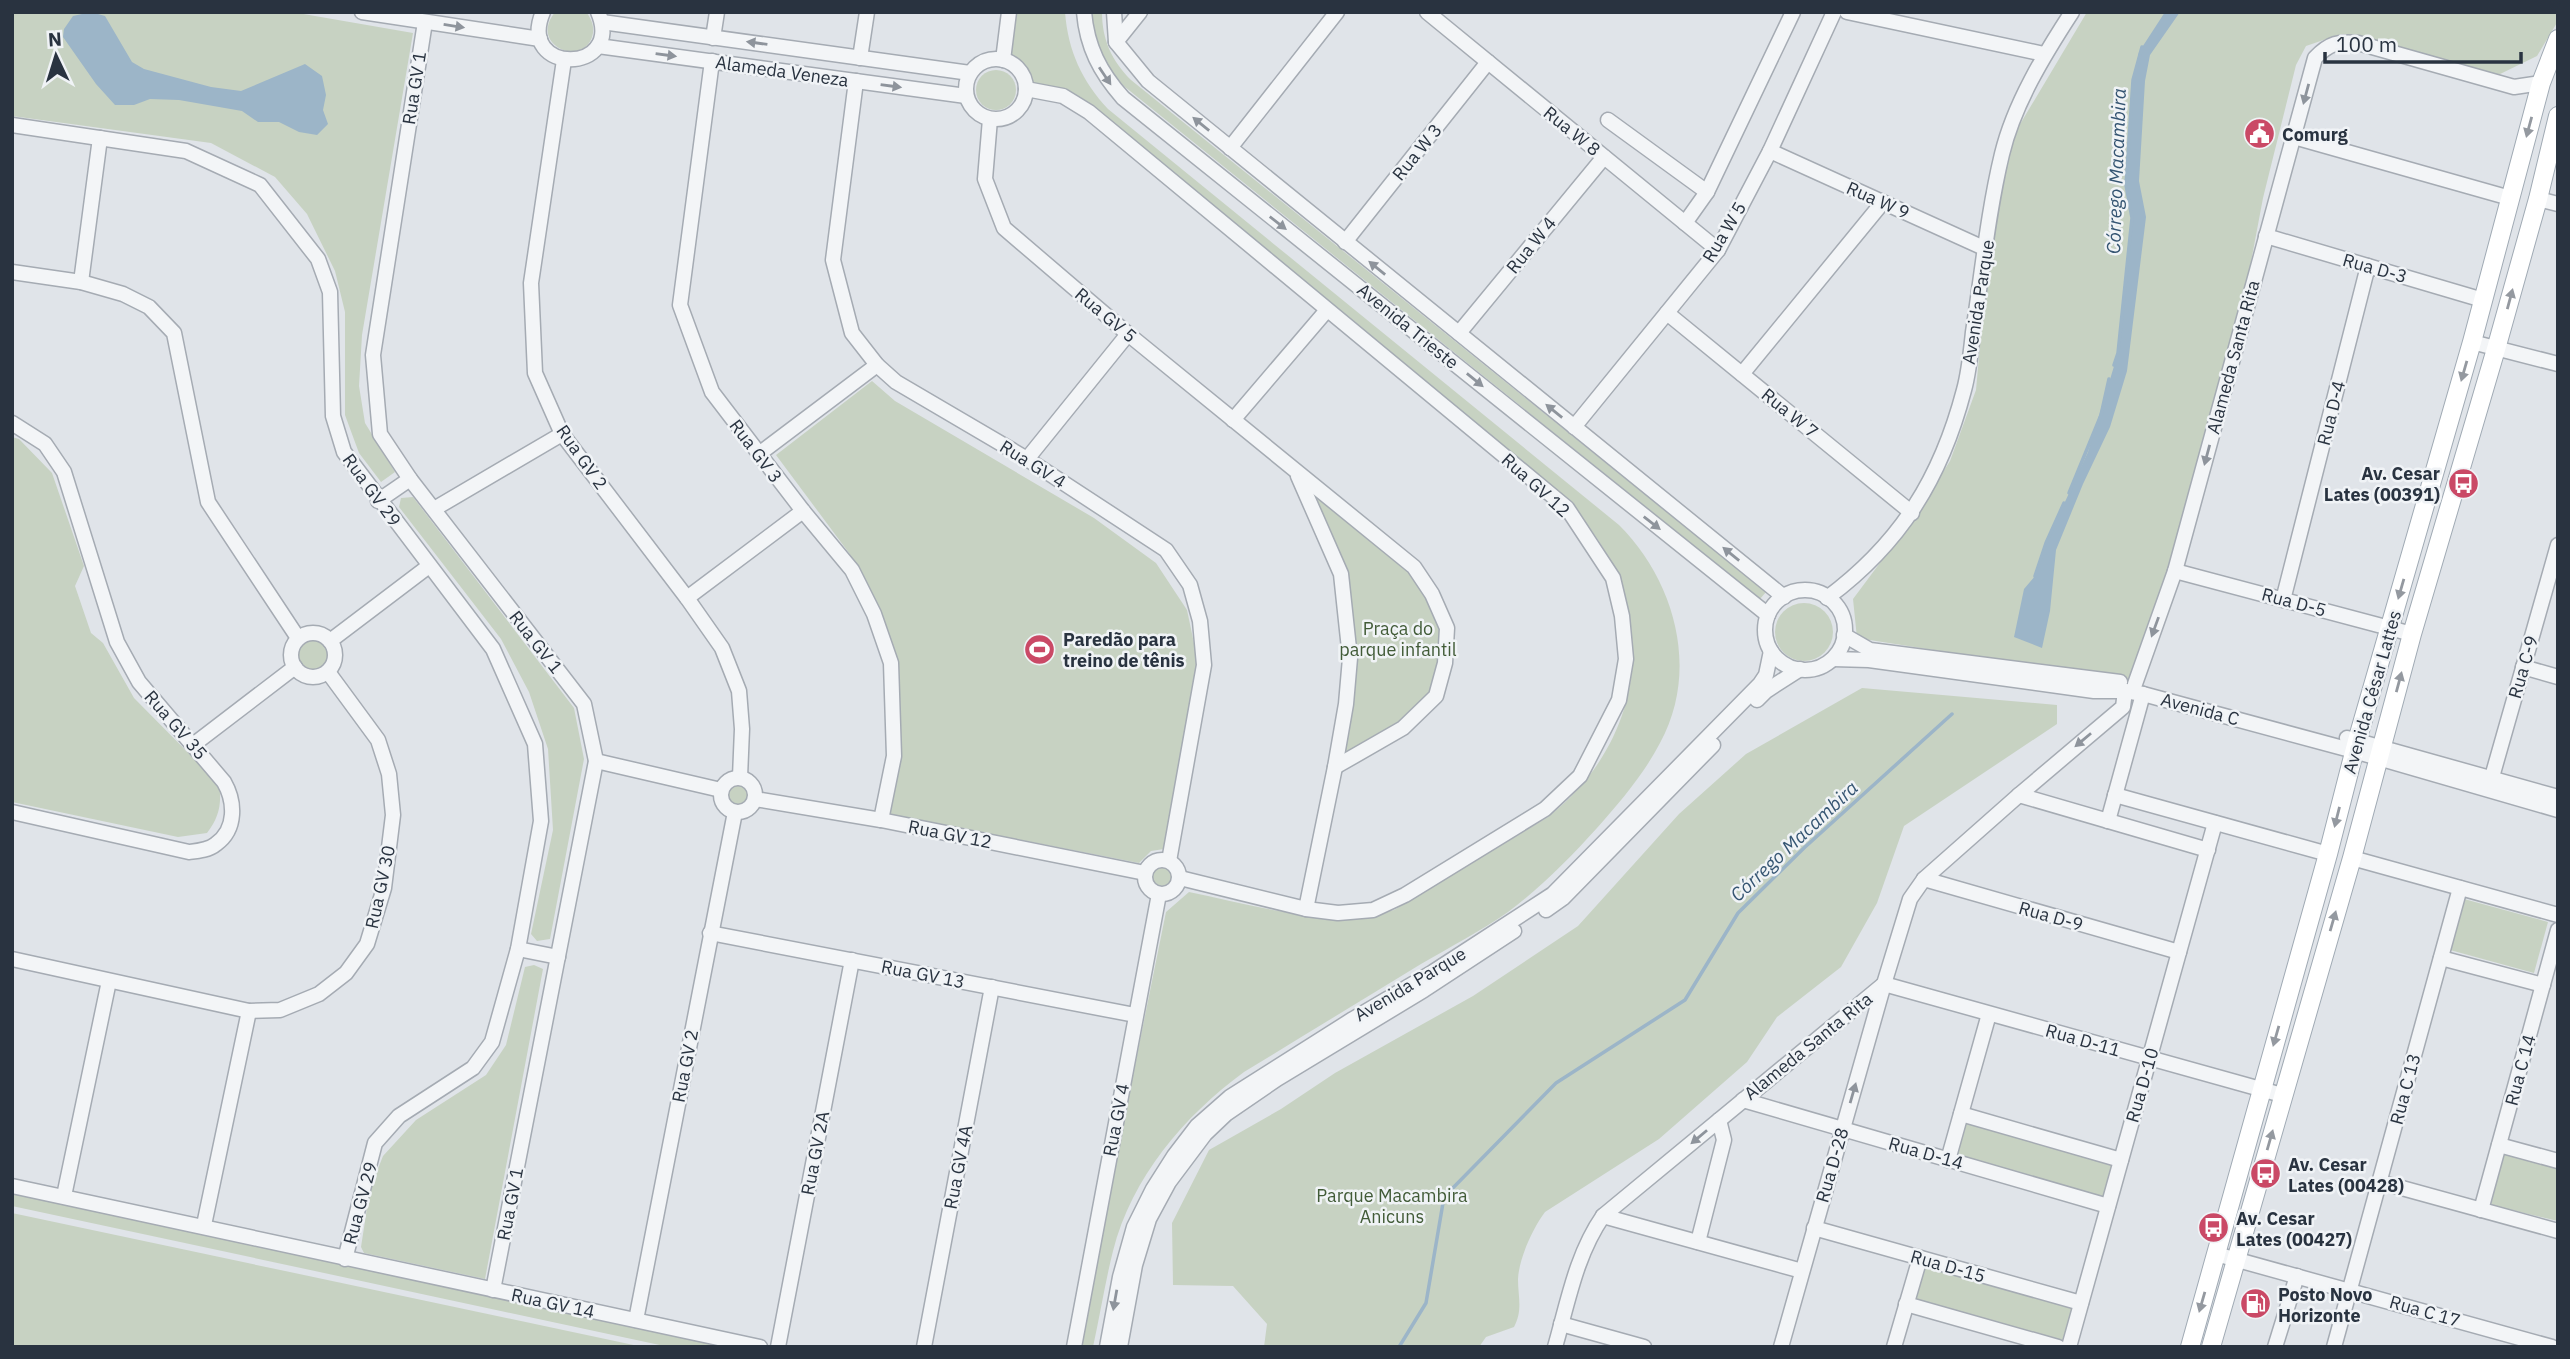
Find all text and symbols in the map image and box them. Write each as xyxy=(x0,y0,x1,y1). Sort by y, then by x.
north arrow xyxy=(21,21,91,91)
one-way arrow xyxy=(443,21,465,32)
scale bar xyxy=(2325,21,2521,65)
text: N xyxy=(47,27,63,51)
text: 100 m xyxy=(2336,30,2397,58)
one-way arrow xyxy=(746,38,768,49)
street label: Rua GV 1 xyxy=(397,50,431,126)
one-way arrow xyxy=(655,50,677,61)
street label: Alameda Veneza xyxy=(714,50,850,92)
one-way arrow xyxy=(1099,66,1112,86)
one-way arrow xyxy=(880,80,902,91)
one-way arrow xyxy=(2300,83,2310,104)
water label: Córrego Macambira xyxy=(2101,88,2131,254)
street label: Rua W 8 xyxy=(1539,101,1605,161)
one-way arrow xyxy=(2523,116,2534,138)
one-way arrow xyxy=(1192,117,1210,132)
public building icon: Comurg xyxy=(2242,117,2276,151)
street label: Rua W 3 xyxy=(1387,119,1447,185)
place label: Comurg xyxy=(2282,123,2348,146)
street label: Rua W 9 xyxy=(1843,176,1913,224)
street label: Rua W 5 xyxy=(1697,197,1751,267)
street label: Rua W 4 xyxy=(1501,212,1561,278)
one-way arrow xyxy=(1268,215,1286,230)
street label: Avenida Parque xyxy=(1957,238,1999,366)
street label: Rua D-3 xyxy=(2340,248,2410,288)
one-way arrow xyxy=(1369,260,1387,275)
street label: Alameda Santa Rita xyxy=(2201,277,2265,436)
street label: Avenida Trieste xyxy=(1353,278,1464,374)
street label: Rua GV 5 xyxy=(1070,282,1142,348)
one-way arrow xyxy=(2505,287,2516,309)
one-way arrow xyxy=(2459,360,2469,381)
one-way arrow xyxy=(1465,373,1483,388)
street label: Rua D-4 xyxy=(2312,378,2350,448)
street label: Rua W 7 xyxy=(1757,383,1823,443)
one-way arrow xyxy=(1545,404,1563,419)
street label: Rua GV 3 xyxy=(725,415,787,487)
street label: Rua GV 2 xyxy=(551,420,613,494)
street label: Rua GV 4 xyxy=(996,435,1071,493)
one-way arrow xyxy=(2201,444,2212,466)
street label: Rua GV 12 xyxy=(1497,448,1575,522)
street label: Rua GV 29 xyxy=(338,449,406,531)
place label: Av. Cesar Lates (00391) xyxy=(2324,462,2440,506)
bus stop icon: Av. Cesar Lates (00391) xyxy=(2446,466,2480,500)
one-way arrow xyxy=(1643,515,1660,530)
one-way arrow xyxy=(1722,547,1740,562)
one-way arrow xyxy=(2395,578,2406,600)
street label: Rua D-5 xyxy=(2259,582,2329,622)
street label: Rua GV 1 xyxy=(504,606,568,678)
street label: Avenida César Lattes xyxy=(2338,608,2406,776)
park label: Praça do parque infantil xyxy=(1339,617,1457,661)
one-way arrow xyxy=(2149,617,2160,638)
place label: Paredão para treino de tênis xyxy=(1063,628,1185,672)
sports icon: Paredão para treino de tênis xyxy=(1023,632,1057,666)
street label: Rua C-9 xyxy=(2503,633,2543,701)
one-way arrow xyxy=(2394,671,2405,693)
street label: Rua GV 35 xyxy=(140,686,212,764)
street label: Avenida C xyxy=(2158,688,2242,730)
one-way arrow xyxy=(2075,732,2092,747)
water label: Córrego Macambira xyxy=(1725,776,1863,906)
one-way arrow xyxy=(2331,806,2342,828)
street label: Rua GV 12 xyxy=(906,815,994,853)
street label: Rua GV 30 xyxy=(360,843,400,931)
street label: Rua D-9 xyxy=(2016,896,2086,936)
one-way arrow xyxy=(2329,910,2339,931)
street label: Avenida Parque xyxy=(1350,942,1470,1026)
street label: Rua GV 13 xyxy=(879,955,967,993)
street label: Alameda Santa Rita xyxy=(1739,987,1877,1105)
street label: Rua D-11 xyxy=(2043,1018,2123,1062)
one-way arrow xyxy=(2271,1026,2281,1047)
street label: Rua GV 2 xyxy=(667,1028,703,1104)
street label: Rua C 14 xyxy=(2499,1032,2541,1108)
street label: Rua D-10 xyxy=(2120,1045,2164,1125)
street label: Rua C 13 xyxy=(2384,1051,2426,1127)
street label: Rua GV 4 xyxy=(1098,1081,1134,1158)
one-way arrow xyxy=(1848,1081,1859,1103)
street label: Rua GV 2A xyxy=(796,1108,835,1197)
street label: Rua GV 4A xyxy=(939,1122,978,1211)
street label: Rua D-28 xyxy=(1810,1125,1854,1205)
one-way arrow xyxy=(1690,1129,1708,1144)
one-way arrow xyxy=(2265,1129,2275,1150)
street label: Rua D-14 xyxy=(1886,1131,1966,1175)
place label: Av. Cesar Lates (00428) xyxy=(2288,1153,2404,1197)
bus stop icon: Av. Cesar Lates (00428) xyxy=(2248,1157,2282,1191)
street label: Rua GV 29 xyxy=(338,1159,382,1247)
street label: Rua GV 1 xyxy=(492,1166,528,1242)
park label: Parque Macambira Anicuns xyxy=(1316,1184,1468,1228)
place label: Av. Cesar Lates (00427) xyxy=(2236,1207,2352,1251)
bus stop icon: Av. Cesar Lates (00427) xyxy=(2196,1211,2230,1245)
street label: Rua D-15 xyxy=(1908,1244,1988,1288)
street label: Rua GV 14 xyxy=(509,1283,597,1323)
place label: Posto Novo Horizonte xyxy=(2278,1283,2372,1327)
fuel station icon: Posto Novo Horizonte xyxy=(2238,1287,2272,1321)
one-way arrow xyxy=(1110,1289,1121,1311)
street label: Rua C 17 xyxy=(2387,1290,2463,1332)
one-way arrow xyxy=(2197,1292,2207,1313)

